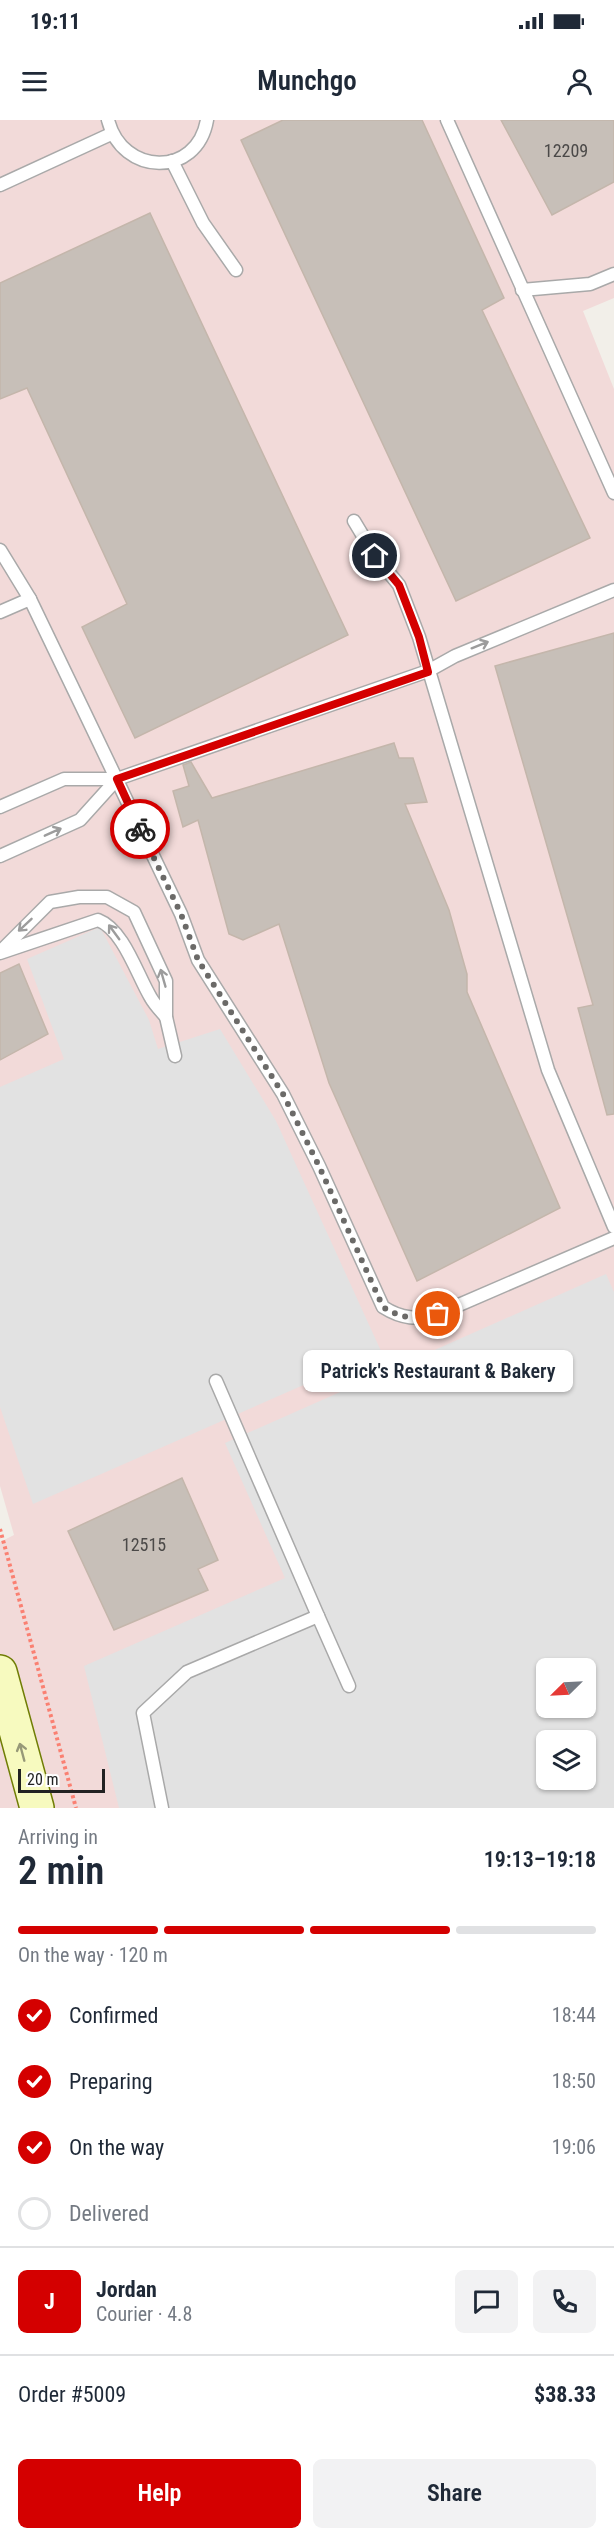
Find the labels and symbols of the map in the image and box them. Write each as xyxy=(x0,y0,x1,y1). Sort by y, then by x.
house number: 12209 xyxy=(544,140,588,161)
pin xyxy=(349,530,400,581)
one-way arrow xyxy=(471,639,489,650)
courier xyxy=(110,799,170,859)
one-way arrow xyxy=(44,826,62,838)
one-way arrow xyxy=(18,918,33,933)
one-way arrow xyxy=(107,924,120,940)
one-way arrow xyxy=(157,969,168,988)
pin xyxy=(412,1288,463,1339)
callout: Patrick's Restaurant & Bakery xyxy=(303,1350,573,1392)
house number: 12515 xyxy=(122,1534,166,1555)
north arrow xyxy=(536,1658,596,1718)
one-way arrow xyxy=(15,1742,27,1761)
scale bar xyxy=(18,1766,105,1794)

